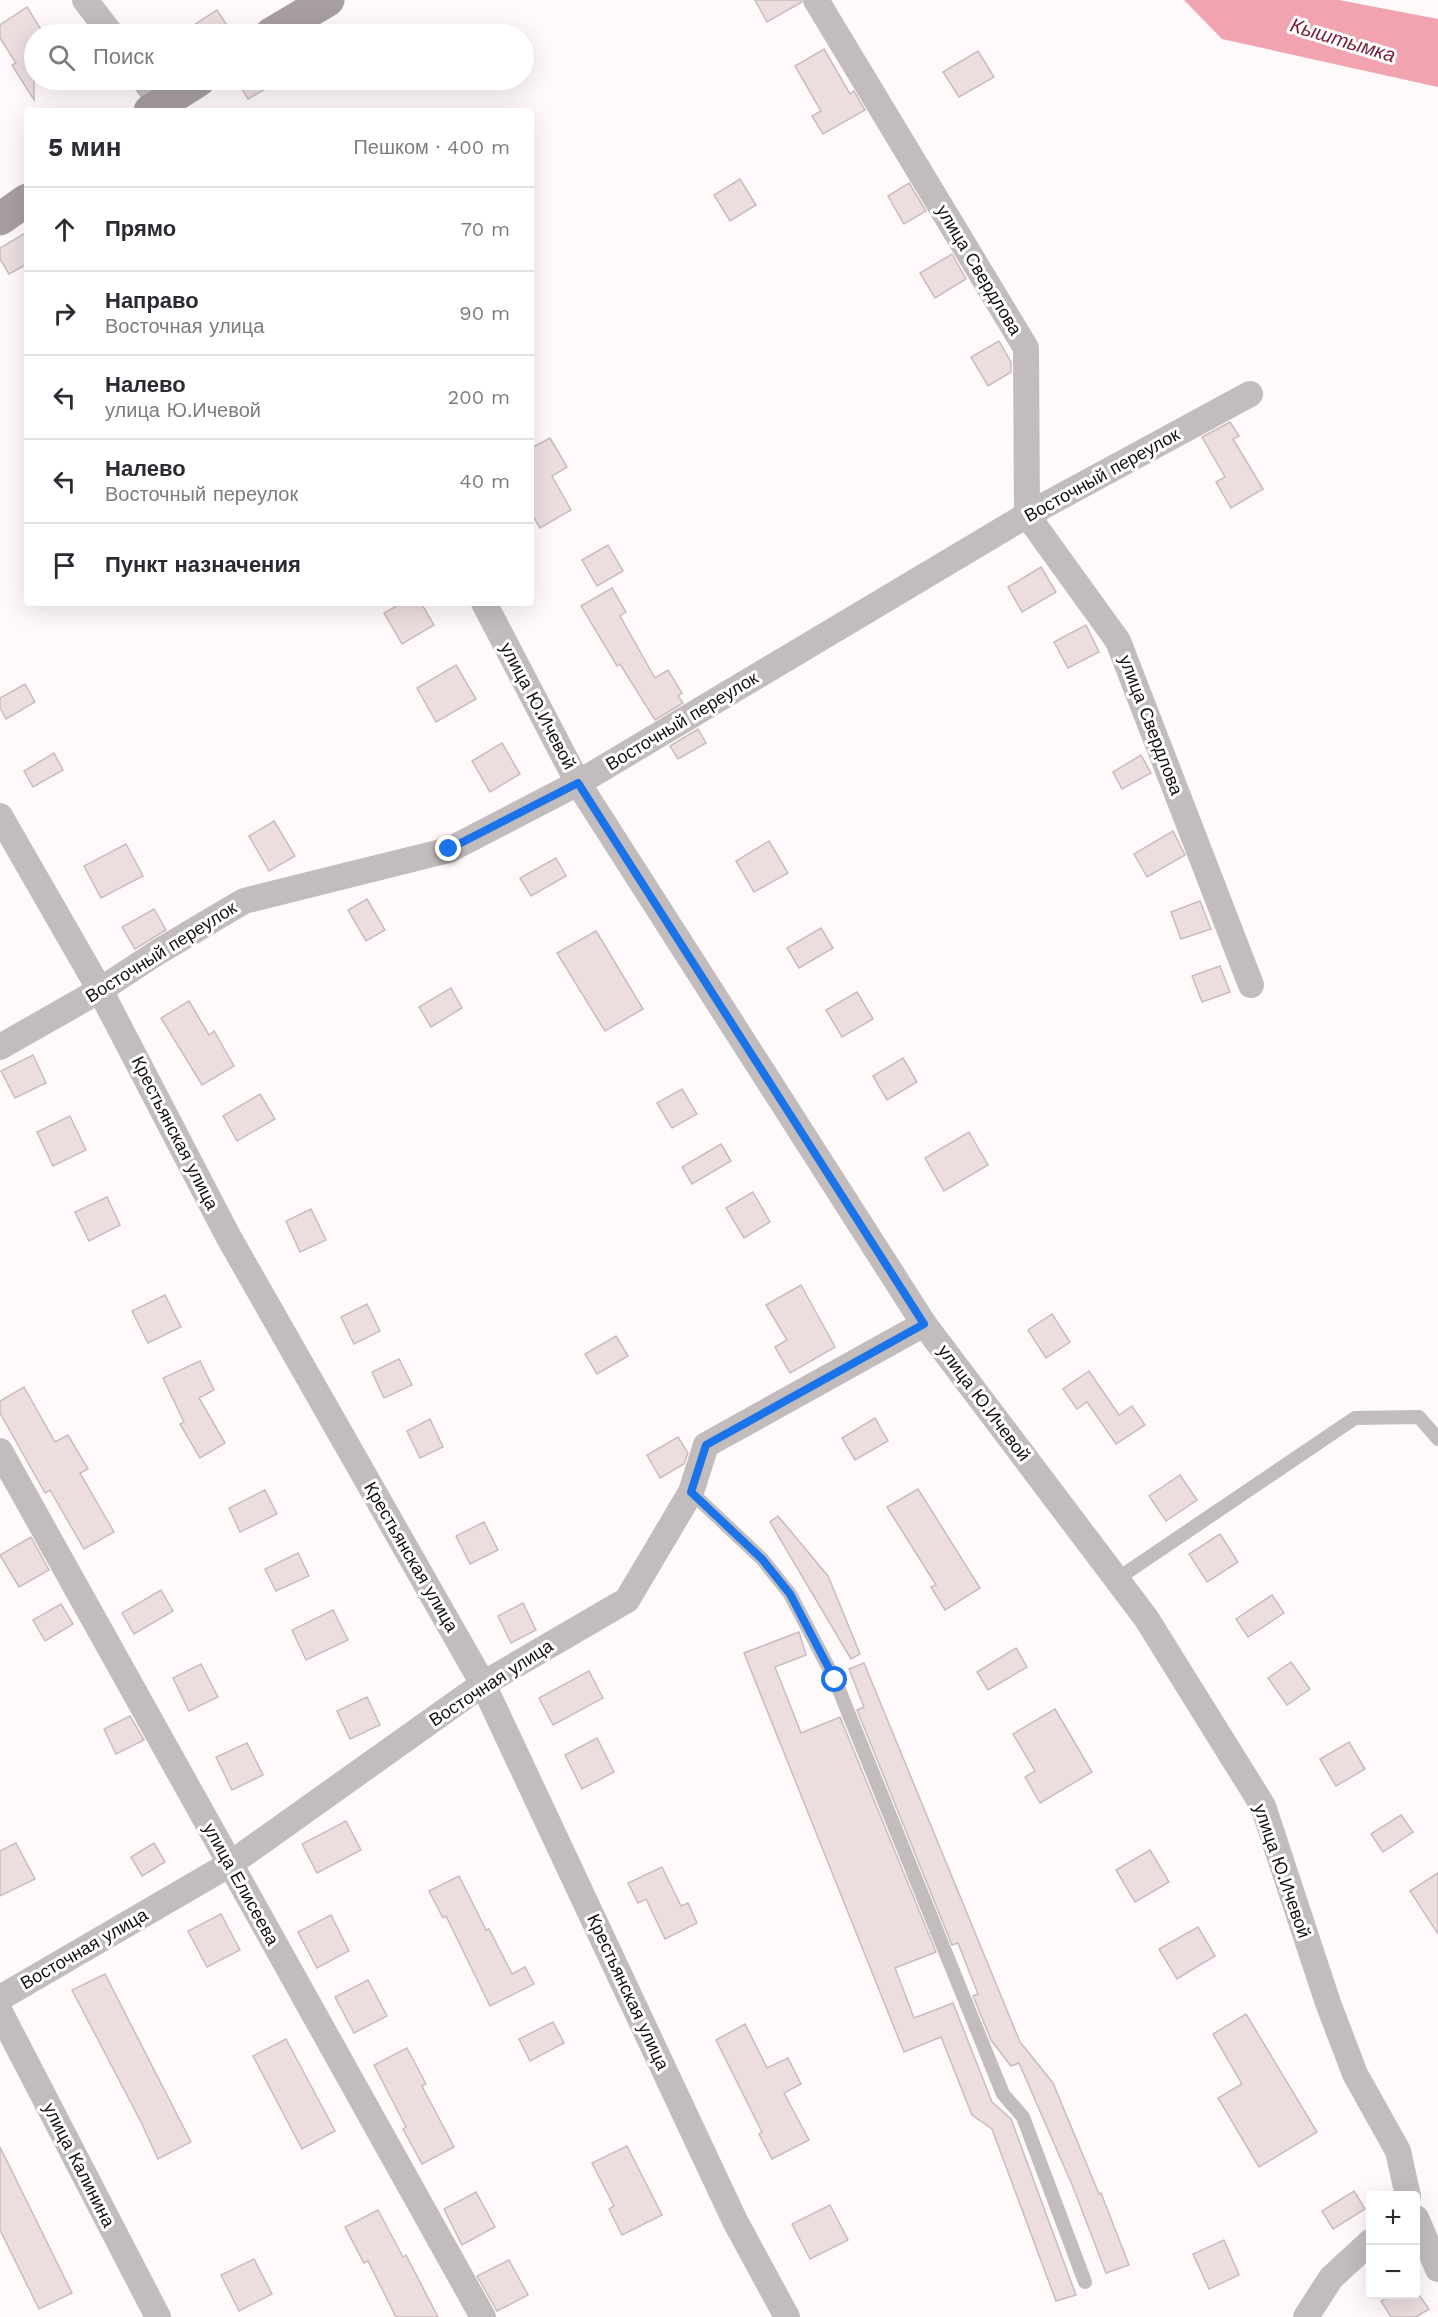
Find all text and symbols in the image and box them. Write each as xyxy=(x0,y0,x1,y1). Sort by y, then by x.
water label: Кыштымка xyxy=(1287,13,1399,67)
search box xyxy=(24,24,534,90)
icon: search xyxy=(45,41,78,74)
text: Поиск xyxy=(93,44,154,69)
text: 5 мин xyxy=(48,132,122,162)
text: Пешком · 400 m xyxy=(353,135,510,159)
street label: улица Свердлова xyxy=(932,201,1027,340)
icon: ahead xyxy=(48,213,81,246)
text: Прямо xyxy=(105,216,176,241)
text: 70 m xyxy=(461,217,510,241)
text: Направо xyxy=(105,288,199,313)
icon: right xyxy=(48,297,81,330)
text: 90 m xyxy=(459,301,510,325)
text: Восточная улица xyxy=(105,314,264,338)
text: Налево xyxy=(105,372,186,397)
icon: left xyxy=(48,381,81,414)
text: 200 m xyxy=(448,385,510,409)
text: улица Ю.Ичевой xyxy=(105,398,261,422)
street label: Восточный переулок xyxy=(1021,423,1183,526)
text: Налево xyxy=(105,456,186,481)
icon: left xyxy=(48,465,81,498)
text: 40 m xyxy=(459,469,510,493)
text: Восточный переулок xyxy=(105,482,298,506)
icon: arrive xyxy=(48,549,81,582)
text: Пункт назначения xyxy=(105,552,301,577)
street label: улица Ю.Ичевой xyxy=(496,639,581,773)
street label: улица Свердлова xyxy=(1115,652,1188,799)
street label: Восточный переулок xyxy=(602,667,762,774)
route end xyxy=(435,835,461,861)
street label: Восточный переулок xyxy=(81,897,240,1007)
street label: Крестьянская улица xyxy=(128,1053,224,1214)
street label: улица Ю.Ичевой xyxy=(934,1340,1035,1465)
street label: Крестьянская улица xyxy=(360,1478,463,1636)
street label: Восточная улица xyxy=(425,1634,557,1730)
route start xyxy=(821,1666,847,1692)
street label: улица Ю.Ичевой xyxy=(1250,1801,1315,1941)
street label: улица Елисеева xyxy=(199,1819,284,1949)
street label: Восточная улица xyxy=(16,1903,152,1994)
street label: Крестьянская улица xyxy=(583,1911,674,2074)
street label: улица Калинина xyxy=(39,2099,120,2231)
map controls xyxy=(1366,2191,1420,2299)
button: + xyxy=(1366,2191,1420,2245)
button: − xyxy=(1366,2245,1420,2299)

